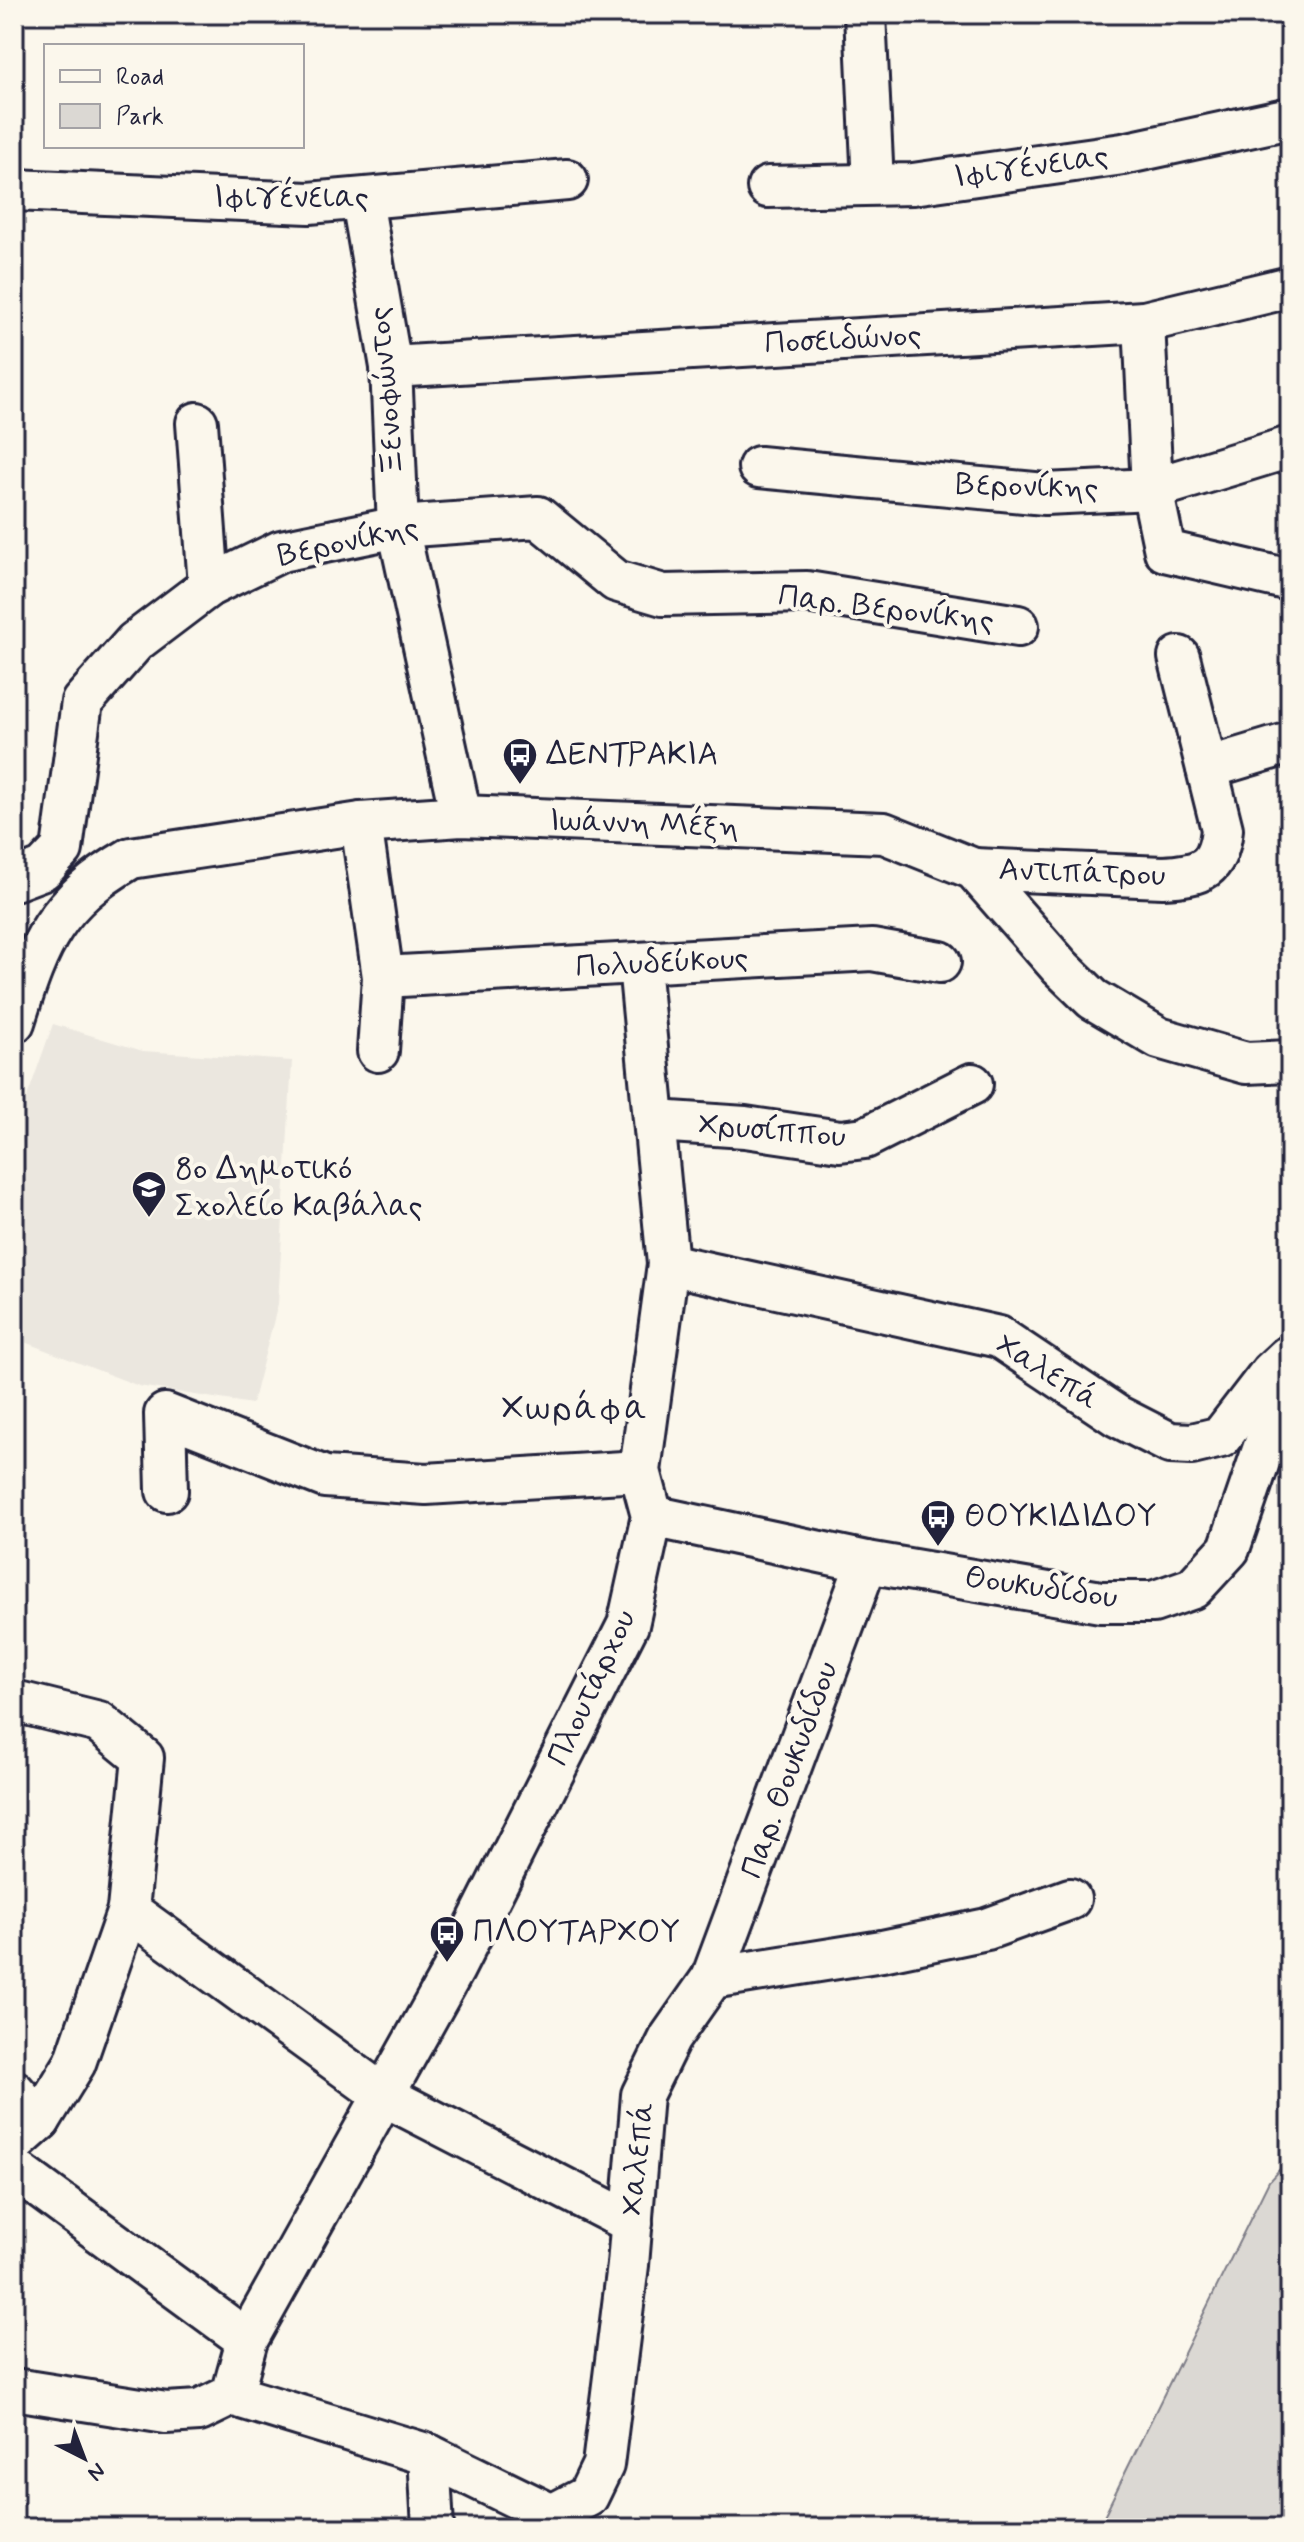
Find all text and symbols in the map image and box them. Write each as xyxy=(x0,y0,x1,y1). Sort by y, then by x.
legend xyxy=(44,44,304,148)
text: Road xyxy=(116,62,164,93)
text: Park xyxy=(116,102,164,133)
street label: Ιφιγένειας xyxy=(951,134,1111,199)
street label: Ιφιγένειας xyxy=(213,176,369,219)
street label: Ξενοφώντος xyxy=(359,305,415,477)
street label: Ποσειδώνος xyxy=(763,315,923,365)
street label: Βερονίκης xyxy=(955,464,1099,510)
street label: Βερονίκης xyxy=(274,507,422,577)
street label: Παρ. Βερονίκης xyxy=(776,575,996,643)
place label: ΔΕΝΤΡΑΚΙΑ xyxy=(546,734,718,776)
bus stop icon: ΔΕΝΤΡΑΚΙΑ xyxy=(501,736,539,786)
street label: Ιωάννη Μέξη xyxy=(548,799,740,848)
street label: Αντιπάτρου xyxy=(998,849,1166,897)
street label: Πολυδεύκους xyxy=(575,938,749,988)
street label: Χρυσίππου xyxy=(696,1104,848,1158)
place label: 8ο Δημοτικό Σχολείο Καβάλας xyxy=(175,1149,423,1228)
school or university icon: 8ο Δημοτικό Σχολείο Καβάλας xyxy=(130,1169,168,1219)
street label: Χαλεπά xyxy=(988,1324,1106,1420)
district label: Χωράφα xyxy=(501,1386,649,1433)
place label: ΘΟΥΚΙΔΙΔΟΥ xyxy=(964,1496,1157,1538)
bus stop icon: ΘΟΥΚΙΔΙΔΟΥ xyxy=(919,1498,957,1548)
street label: Θουκυδίδου xyxy=(962,1556,1120,1620)
street label: Πλουτάρχου xyxy=(538,1603,646,1773)
street label: Παρ. Θουκυδίδου xyxy=(731,1656,849,1884)
place label: ΠΛΟΥΤΑΡΧΟΥ xyxy=(473,1912,680,1954)
bus stop icon: ΠΛΟΥΤΑΡΧΟΥ xyxy=(428,1914,466,1964)
street label: Χαλεπά xyxy=(611,2100,665,2218)
north arrow xyxy=(44,2418,124,2498)
text: N xyxy=(81,2456,111,2487)

